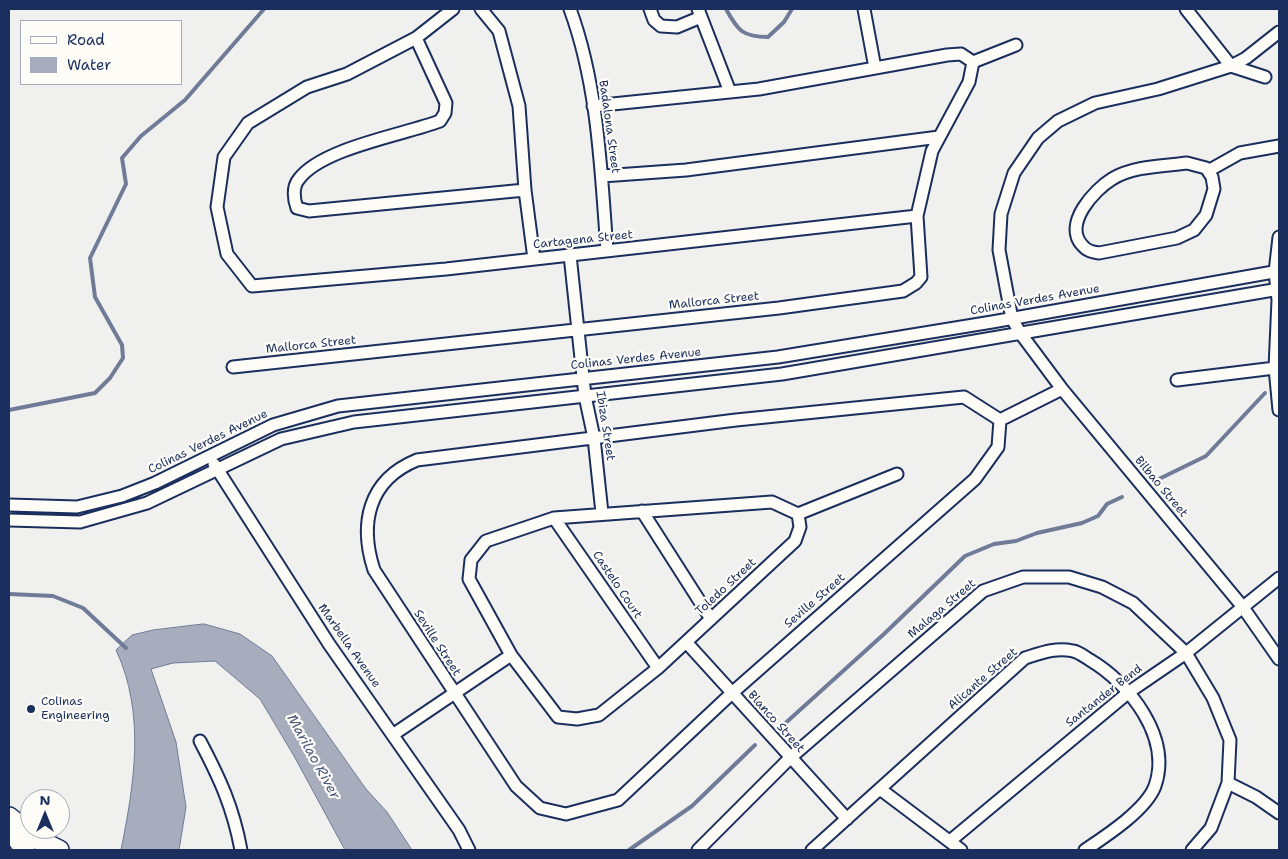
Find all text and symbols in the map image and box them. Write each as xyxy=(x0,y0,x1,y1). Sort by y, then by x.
legend xyxy=(20,20,182,85)
text: Road xyxy=(67,30,105,50)
text: Water xyxy=(67,55,111,75)
street label: Badalona Street xyxy=(595,79,623,175)
street label: Cartagena Street xyxy=(532,228,634,252)
street label: Colinas Verdes Avenue xyxy=(969,282,1101,318)
street label: Mallorca Street xyxy=(668,289,760,313)
street label: Mallorca Street xyxy=(265,333,357,357)
street label: Colinas Verdes Avenue xyxy=(570,345,702,373)
street label: Ibiza Street xyxy=(592,390,618,462)
street label: Colinas Verdes Avenue xyxy=(146,407,270,477)
street label: Bilbao Street xyxy=(1131,454,1191,520)
street label: Castelo Court xyxy=(589,548,645,622)
street label: Toledo Street xyxy=(693,555,759,619)
street label: Seville Street xyxy=(782,571,848,631)
street label: Malaga Street xyxy=(905,576,979,642)
street label: Marbella Avenue xyxy=(315,601,383,691)
street label: Seville Street xyxy=(410,607,464,679)
street label: Alicante Street xyxy=(945,645,1021,713)
street label: Santander Bend xyxy=(1063,662,1145,730)
street label: Blanco Street xyxy=(745,688,807,756)
place label: Colinas Engineering xyxy=(41,695,110,723)
marker: Colinas Engineering xyxy=(25,703,37,715)
water label: Marilao River xyxy=(283,712,343,802)
north arrow xyxy=(20,789,70,839)
text: N xyxy=(39,791,51,809)

